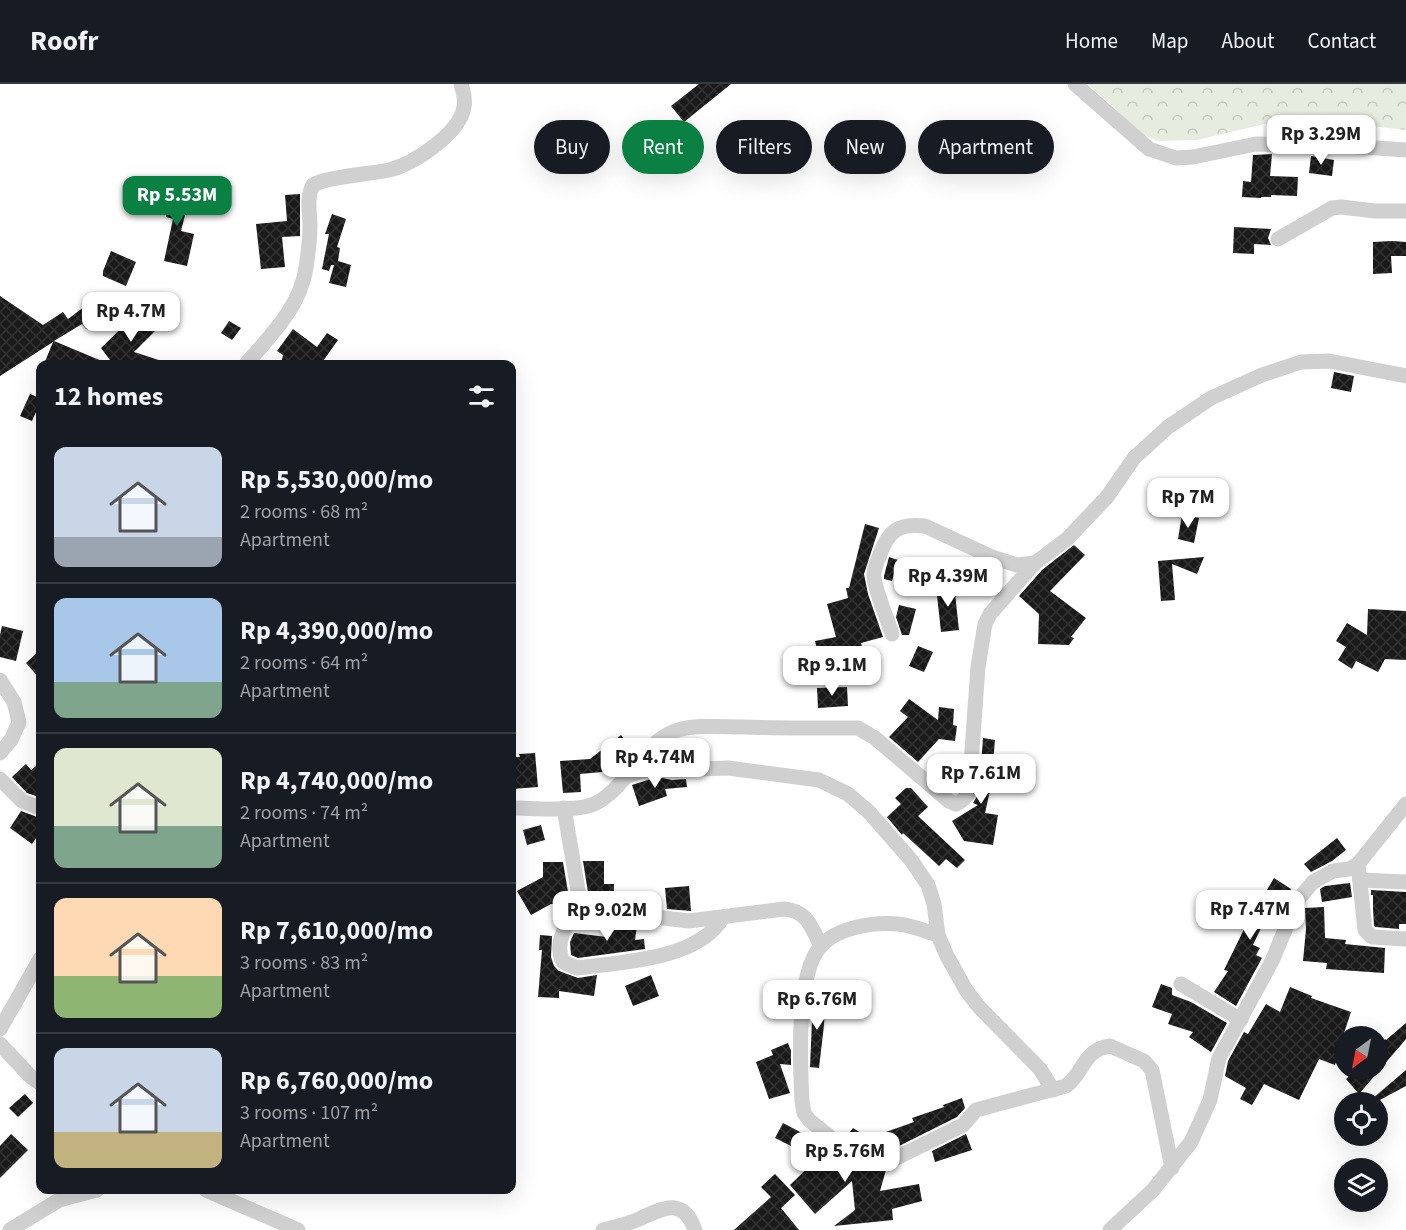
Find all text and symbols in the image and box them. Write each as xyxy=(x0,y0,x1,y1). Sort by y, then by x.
text: Roofr xyxy=(30,21,99,61)
text: Home xyxy=(1065,26,1118,56)
text: Map xyxy=(1151,26,1189,56)
text: About xyxy=(1222,26,1274,56)
text: Contact xyxy=(1307,26,1376,56)
pin: Rp 3.29M xyxy=(1259,115,1383,166)
chip: Buy xyxy=(534,120,610,174)
chip: Rent xyxy=(622,120,704,174)
chip: Filters xyxy=(716,120,812,174)
chip: New xyxy=(824,120,906,174)
chip: Apartment xyxy=(918,120,1054,174)
text: Rp 3.29M xyxy=(1281,120,1361,148)
pin: Rp 5.53M xyxy=(115,176,239,227)
text: Rp 5.53M xyxy=(137,181,217,209)
pin: Rp 4.7M xyxy=(76,292,186,343)
text: Rp 4.7M xyxy=(96,297,166,325)
text: 12 homes xyxy=(54,378,163,415)
icon: filters xyxy=(465,380,498,413)
text: Rp 5,530,000/mo xyxy=(240,461,433,498)
icon: home xyxy=(102,471,174,543)
pin: Rp 7M xyxy=(1146,478,1230,529)
text: Rp 7M xyxy=(1161,483,1215,511)
text: 2 rooms · 68 m² xyxy=(240,498,368,526)
text: Apartment xyxy=(240,526,330,554)
pin: Rp 4.39M xyxy=(886,557,1010,608)
text: Rp 4.39M xyxy=(908,562,988,590)
text: Rp 4,390,000/mo xyxy=(240,612,433,649)
icon: home xyxy=(102,622,174,694)
pin: Rp 9.1M xyxy=(777,646,887,697)
text: 2 rooms · 64 m² xyxy=(240,649,368,677)
text: Rp 9.1M xyxy=(797,651,867,679)
text: Apartment xyxy=(240,677,330,705)
pin: Rp 4.74M xyxy=(593,738,717,789)
text: Rp 4.74M xyxy=(615,743,695,771)
pin: Rp 7.61M xyxy=(919,754,1043,805)
text: Rp 7.61M xyxy=(941,759,1021,787)
text: Rp 4,740,000/mo xyxy=(240,762,433,799)
icon: home xyxy=(102,772,174,844)
text: 2 rooms · 74 m² xyxy=(240,799,368,827)
text: Apartment xyxy=(240,827,330,855)
pin: Rp 7.47M xyxy=(1188,890,1312,941)
pin: Rp 9.02M xyxy=(545,891,669,942)
text: Rp 7.47M xyxy=(1210,895,1290,923)
text: Rp 9.02M xyxy=(567,896,647,924)
text: Rp 7,610,000/mo xyxy=(240,912,433,949)
icon: home xyxy=(102,922,174,994)
text: 3 rooms · 83 m² xyxy=(240,949,368,977)
text: Apartment xyxy=(240,977,330,1005)
pin: Rp 6.76M xyxy=(755,980,879,1031)
text: Rp 6.76M xyxy=(777,985,857,1013)
north arrow xyxy=(1334,1026,1388,1080)
map controls xyxy=(1334,1026,1388,1212)
text: Rp 6,760,000/mo xyxy=(240,1062,433,1099)
icon: home xyxy=(102,1072,174,1144)
button: locate xyxy=(1334,1092,1388,1146)
text: 3 rooms · 107 m² xyxy=(240,1099,378,1127)
text: Apartment xyxy=(240,1127,330,1155)
pin: Rp 5.76M xyxy=(783,1132,907,1183)
text: Rp 5.76M xyxy=(805,1137,885,1165)
button: layers xyxy=(1334,1158,1388,1212)

